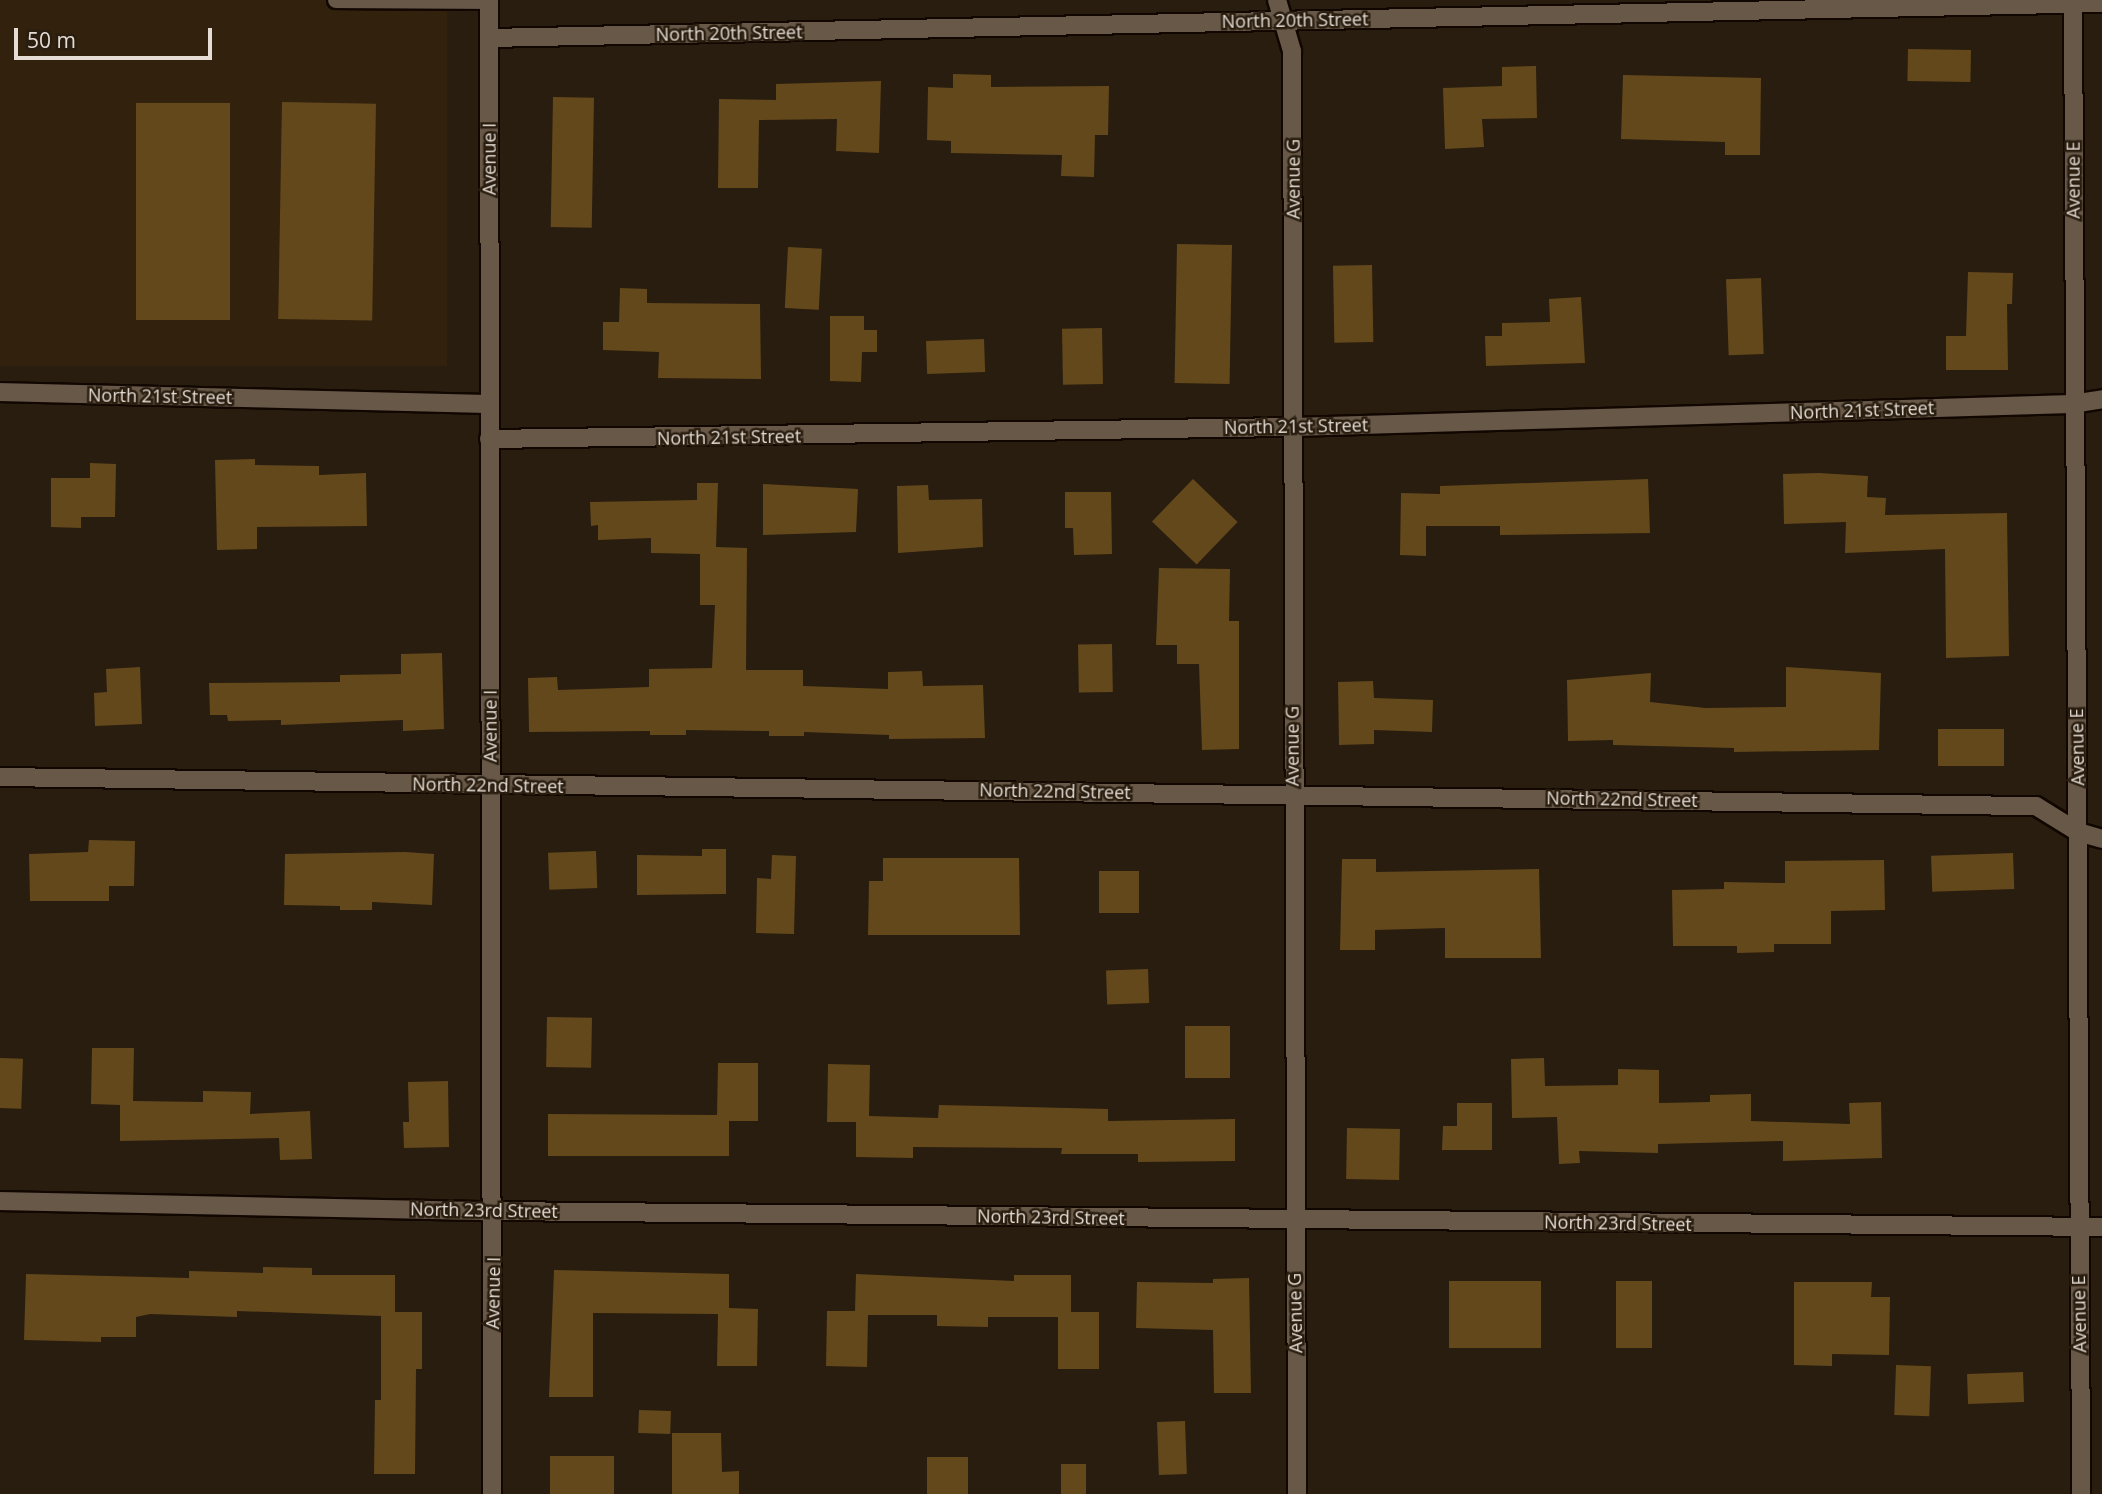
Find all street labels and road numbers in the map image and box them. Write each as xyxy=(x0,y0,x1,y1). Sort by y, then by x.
street label: North 20th Street xyxy=(1221,8,1369,32)
street label: North 20th Street xyxy=(655,21,803,45)
street label: Avenue I xyxy=(478,123,500,195)
street label: Avenue G xyxy=(1282,139,1304,219)
street label: Avenue E xyxy=(2062,141,2084,219)
street label: North 21st Street xyxy=(88,384,232,408)
street label: North 21st Street xyxy=(1789,397,1935,423)
street label: North 21st Street xyxy=(1224,414,1368,438)
street label: North 21st Street xyxy=(657,425,801,449)
street label: Avenue I xyxy=(479,690,501,762)
street label: Avenue G xyxy=(1281,706,1303,786)
street label: Avenue E xyxy=(2066,708,2088,786)
street label: North 22nd Street xyxy=(412,773,564,797)
street label: North 22nd Street xyxy=(979,779,1131,803)
street label: North 22nd Street xyxy=(1546,787,1698,811)
street label: North 23rd Street xyxy=(410,1198,558,1222)
street label: North 23rd Street xyxy=(977,1205,1125,1229)
street label: North 23rd Street xyxy=(1544,1211,1692,1235)
street label: Avenue I xyxy=(482,1257,504,1329)
street label: Avenue G xyxy=(1283,1273,1307,1353)
street label: Avenue E xyxy=(2068,1275,2090,1353)

